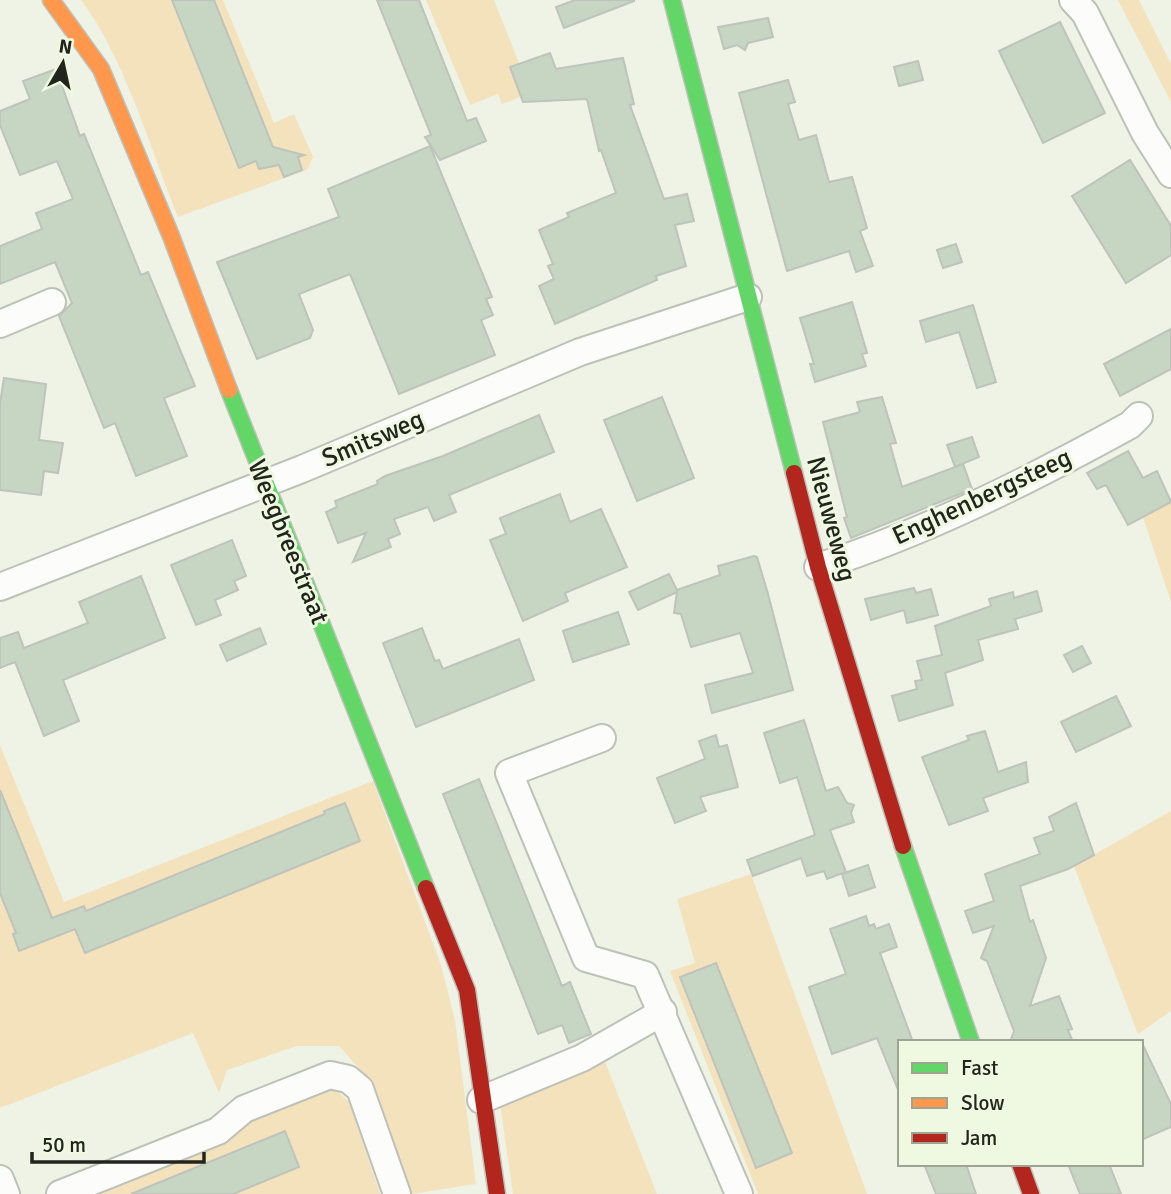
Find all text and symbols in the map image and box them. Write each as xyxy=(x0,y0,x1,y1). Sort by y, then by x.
north arrow xyxy=(28,28,98,98)
text: N xyxy=(57,34,74,60)
street label: Smitsweg xyxy=(317,403,429,475)
street label: Enghenbergsteeg xyxy=(887,442,1077,552)
street label: Nieuweweg xyxy=(799,453,863,585)
street label: Weegbreestraat xyxy=(240,455,336,629)
legend xyxy=(898,1040,1143,1166)
text: Fast xyxy=(961,1055,998,1081)
text: Slow xyxy=(961,1090,1005,1116)
scale bar xyxy=(32,1120,203,1164)
text: Jam xyxy=(961,1125,997,1151)
text: 50 m xyxy=(42,1132,86,1158)

